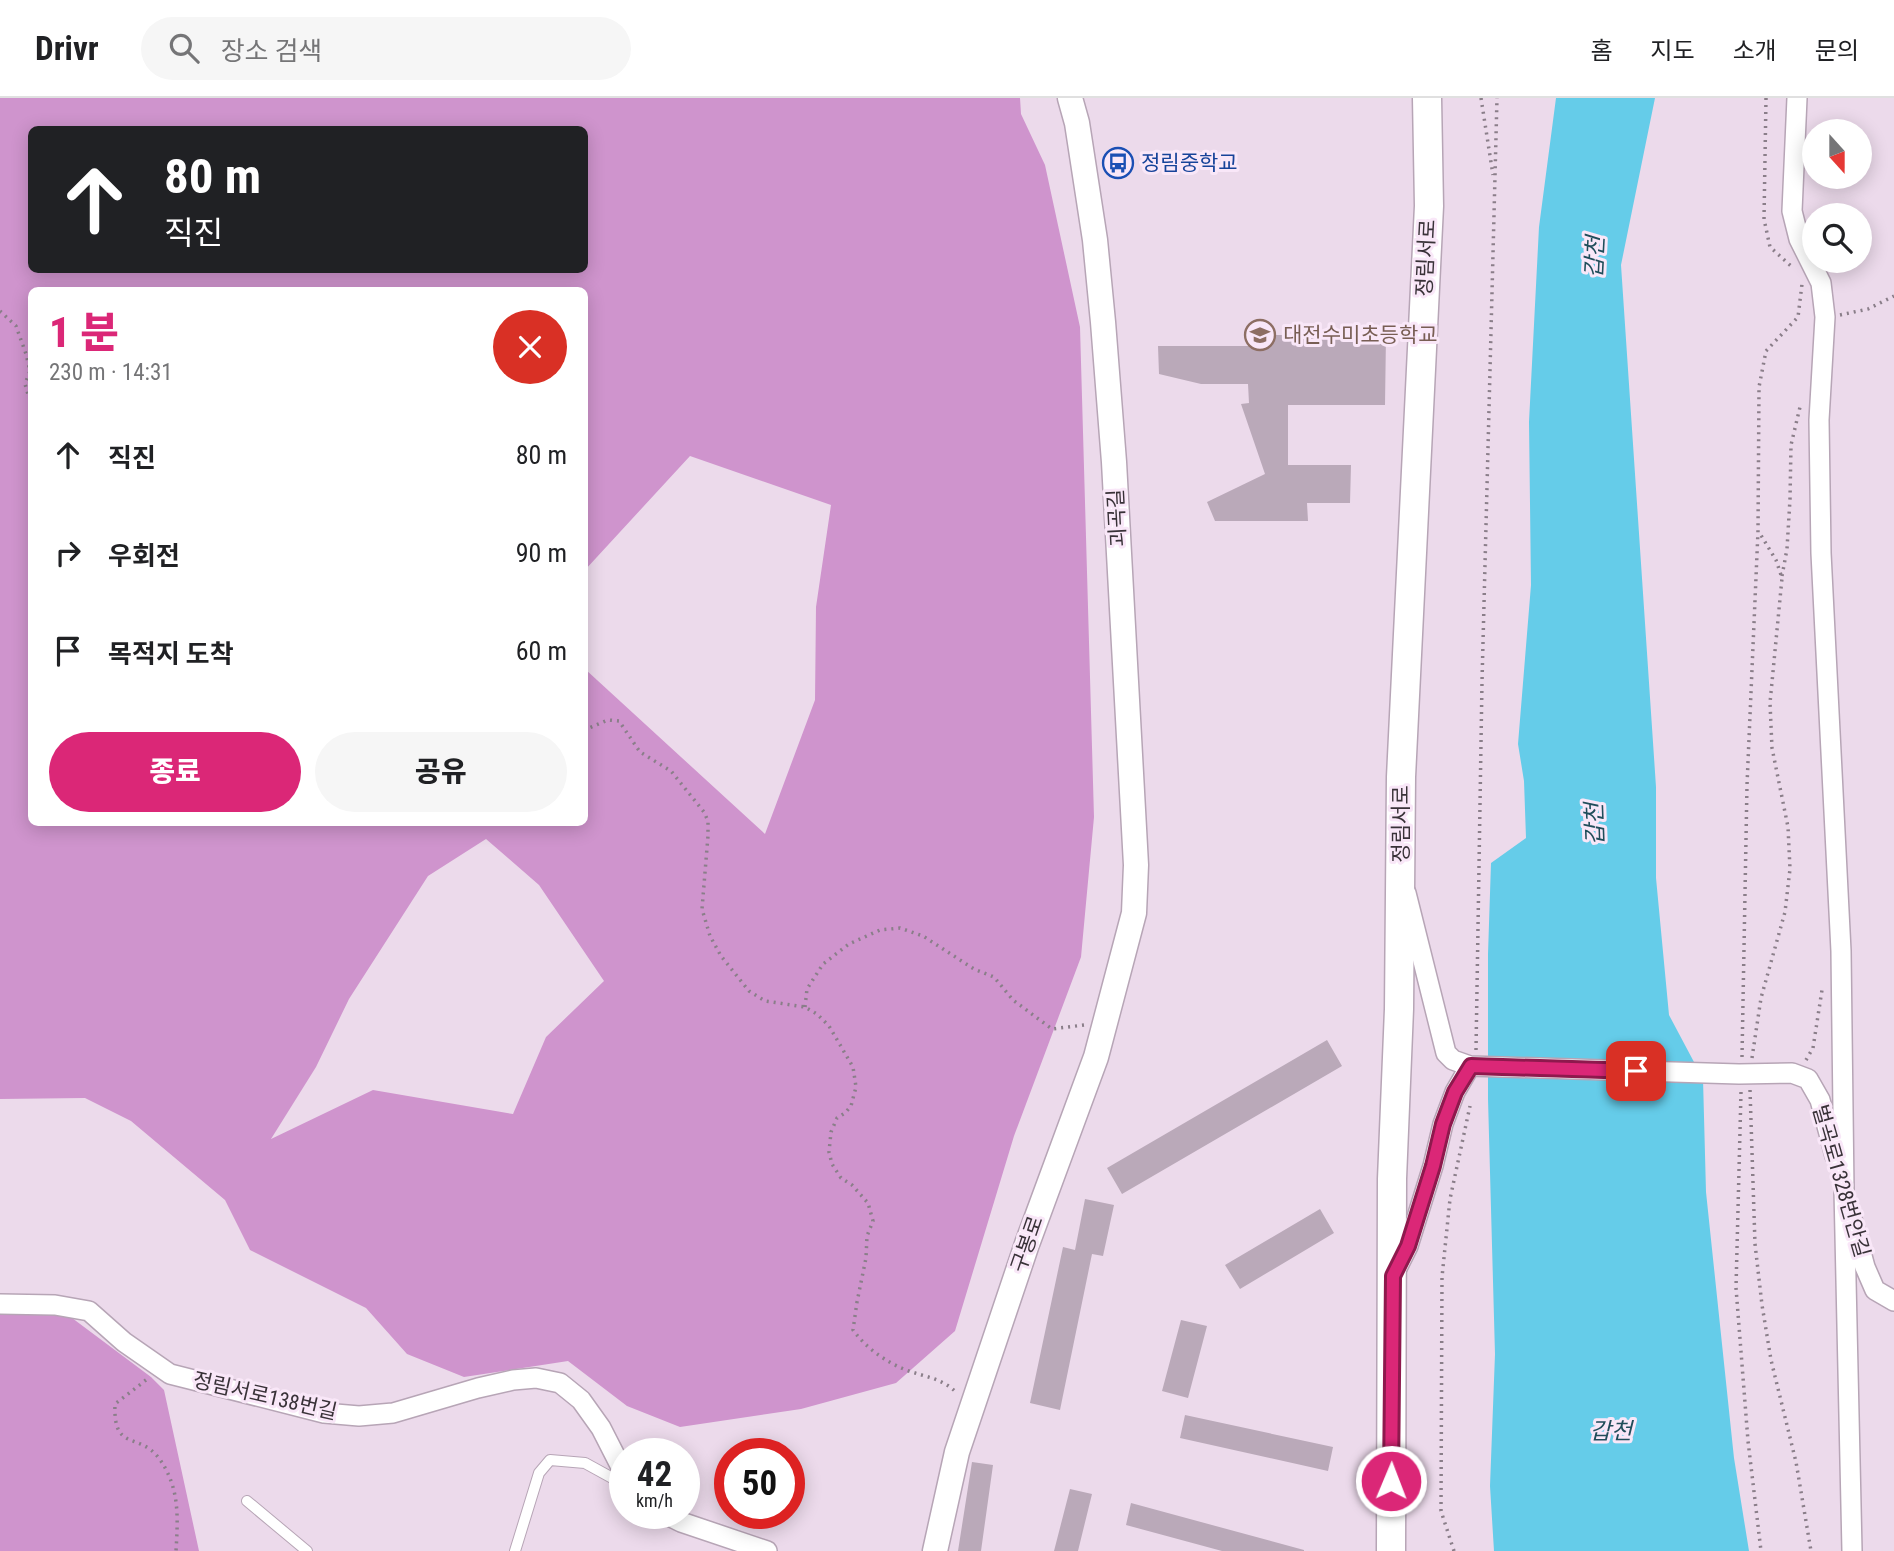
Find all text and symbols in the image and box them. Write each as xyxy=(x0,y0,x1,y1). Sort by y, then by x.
search box xyxy=(141,17,631,80)
text: Drivr xyxy=(35,29,99,68)
icon: search xyxy=(165,29,203,67)
text: 장소 검색 xyxy=(221,36,322,66)
text: 홈 xyxy=(1590,37,1612,65)
text: 지도 xyxy=(1650,37,1695,65)
text: 소개 xyxy=(1733,37,1777,65)
text: 문의 xyxy=(1815,37,1859,65)
north arrow xyxy=(1802,119,1872,189)
map controls xyxy=(1802,119,1872,273)
bus stop icon: 정림중학교 xyxy=(1101,146,1135,180)
text: 80 m xyxy=(164,148,261,205)
place label: 정림중학교 xyxy=(1141,151,1238,175)
icon: ahead xyxy=(49,154,140,245)
button: search xyxy=(1802,203,1872,273)
text: 직진 xyxy=(164,214,223,252)
street label: 정림서로 xyxy=(1412,219,1440,297)
water label: 갑천 xyxy=(1580,232,1610,279)
text: 1 분 xyxy=(49,308,119,357)
button: close xyxy=(493,310,567,384)
school or university icon: 대전수미초등학교 xyxy=(1243,318,1277,352)
place label: 대전수미초등학교 xyxy=(1283,323,1438,347)
text: 230 m · 14:31 xyxy=(49,359,173,386)
icon: ahead xyxy=(49,436,87,474)
text: 80 m xyxy=(516,440,567,470)
text: 직진 xyxy=(108,443,156,473)
street label: 괴곡길 xyxy=(1103,488,1131,548)
icon: right xyxy=(49,534,87,572)
text: 90 m xyxy=(516,538,567,568)
text: 우회전 xyxy=(108,541,180,571)
icon: arrive xyxy=(49,632,87,670)
text: 60 m xyxy=(516,636,567,666)
text: 목적지 도착 xyxy=(108,639,234,669)
button: 종료 xyxy=(49,732,301,812)
button: 공유 xyxy=(315,732,567,812)
street label: 정림서로 xyxy=(1389,785,1413,863)
water label: 갑천 xyxy=(1581,800,1609,846)
pin xyxy=(1606,1041,1666,1101)
icon: arrive xyxy=(1617,1052,1655,1090)
street label: 벌곡로1328번안길 xyxy=(1808,1102,1874,1260)
street label: 구봉로 xyxy=(1006,1213,1048,1275)
street label: 정림서로138번길 xyxy=(191,1368,339,1424)
water label: 갑천 xyxy=(1590,1418,1635,1445)
speed limit sign: 50 xyxy=(714,1438,805,1529)
position arrow xyxy=(1354,1444,1428,1518)
text: 42 xyxy=(637,1454,672,1495)
text: km/h xyxy=(636,1490,673,1511)

